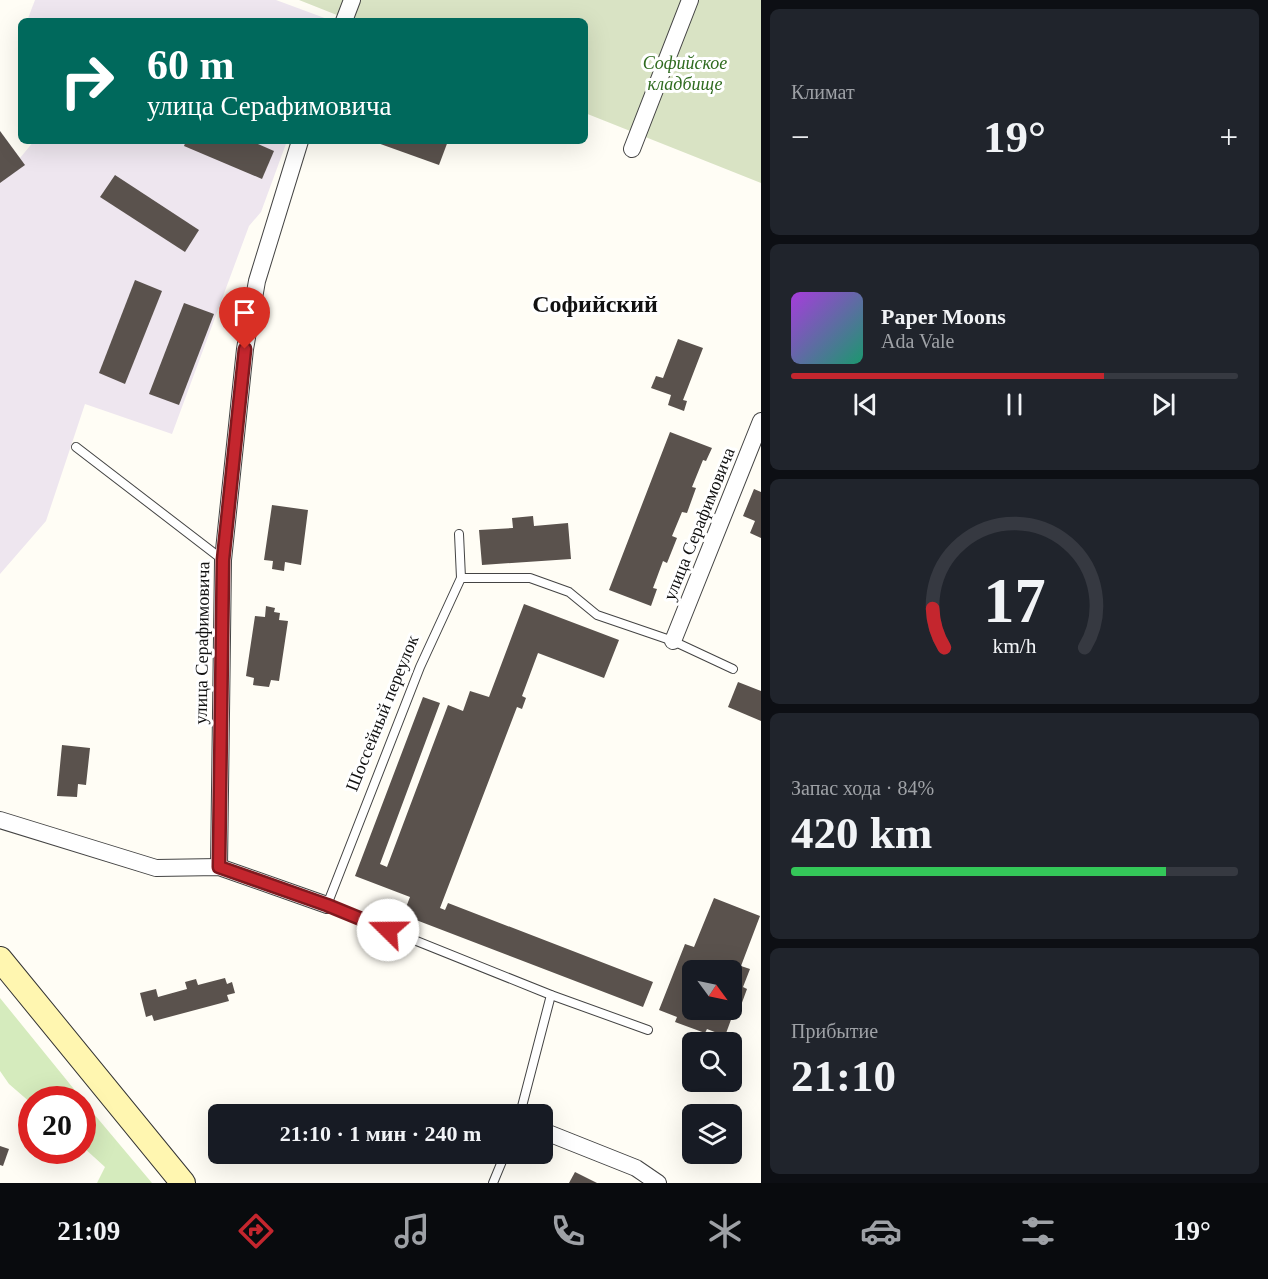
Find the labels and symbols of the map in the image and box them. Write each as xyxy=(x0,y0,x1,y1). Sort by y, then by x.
park label: Софийское кладбище xyxy=(643,53,727,94)
pin xyxy=(219,287,270,349)
district label: Софийский xyxy=(532,291,658,317)
street label: улица Серафимовича xyxy=(659,445,739,603)
street label: улица Серафимовича xyxy=(191,561,213,725)
street label: Шоссейный переулок xyxy=(342,632,423,794)
position arrow xyxy=(356,898,420,962)
north arrow xyxy=(682,960,742,1020)
speed limit sign: 20 xyxy=(18,1086,96,1164)

